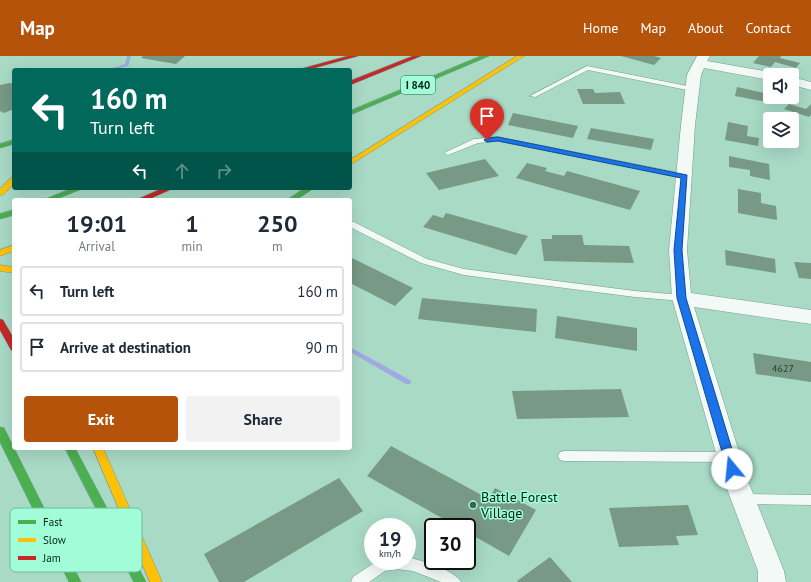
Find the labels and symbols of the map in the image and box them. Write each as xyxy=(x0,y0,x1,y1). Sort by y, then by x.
road number: I 840 xyxy=(401,76,435,94)
pin xyxy=(470,99,504,140)
house number: 4627 xyxy=(772,362,794,375)
position arrow xyxy=(711,448,753,490)
place label: Battle Forest Village xyxy=(480,488,558,522)
marker: Battle Forest Village xyxy=(468,500,478,510)
legend xyxy=(10,508,142,572)
text: Fast xyxy=(43,515,63,529)
speed limit sign: 30 xyxy=(424,518,476,570)
text: Slow xyxy=(43,533,66,547)
text: Jam xyxy=(42,551,61,565)

